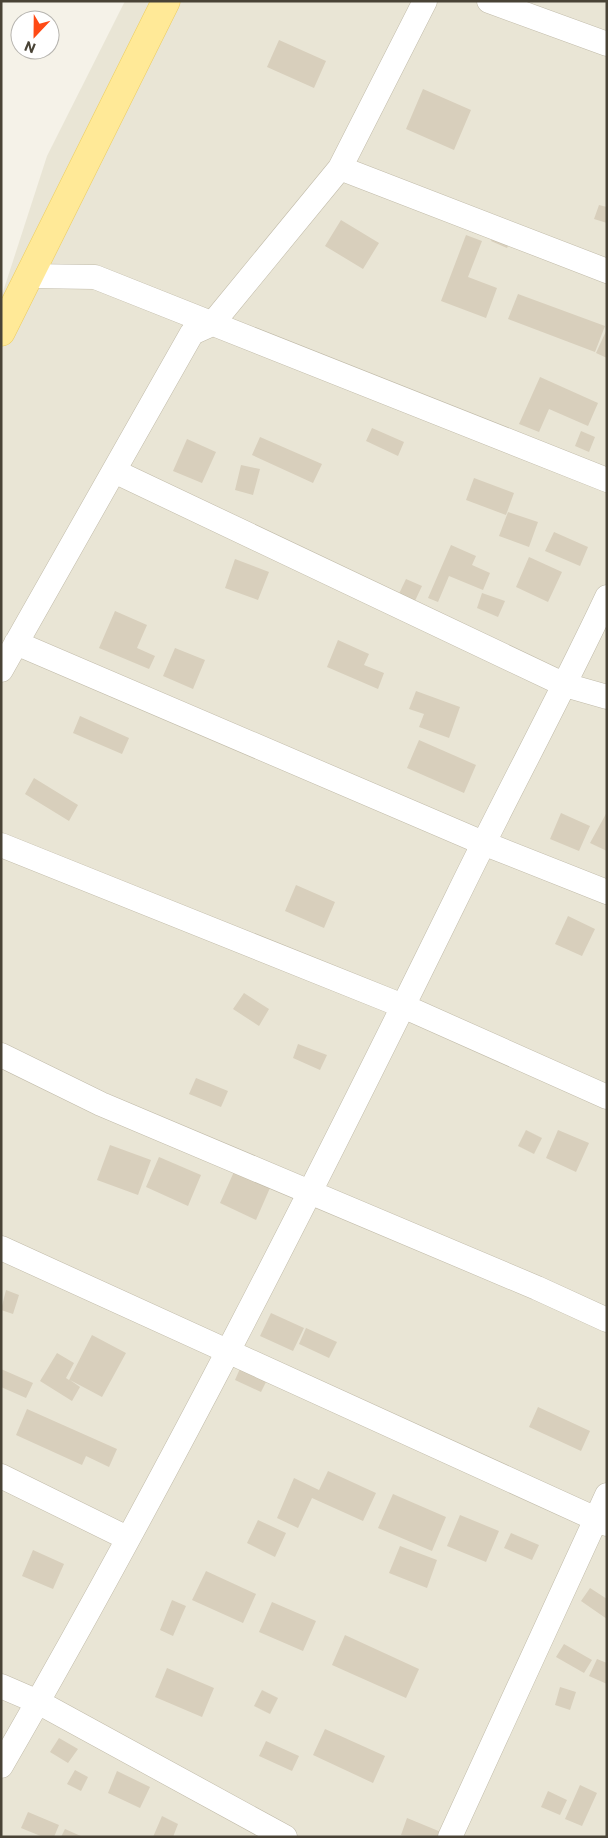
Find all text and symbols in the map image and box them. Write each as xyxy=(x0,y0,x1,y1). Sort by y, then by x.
north arrow xyxy=(10,10,60,60)
text: N xyxy=(22,38,38,57)

